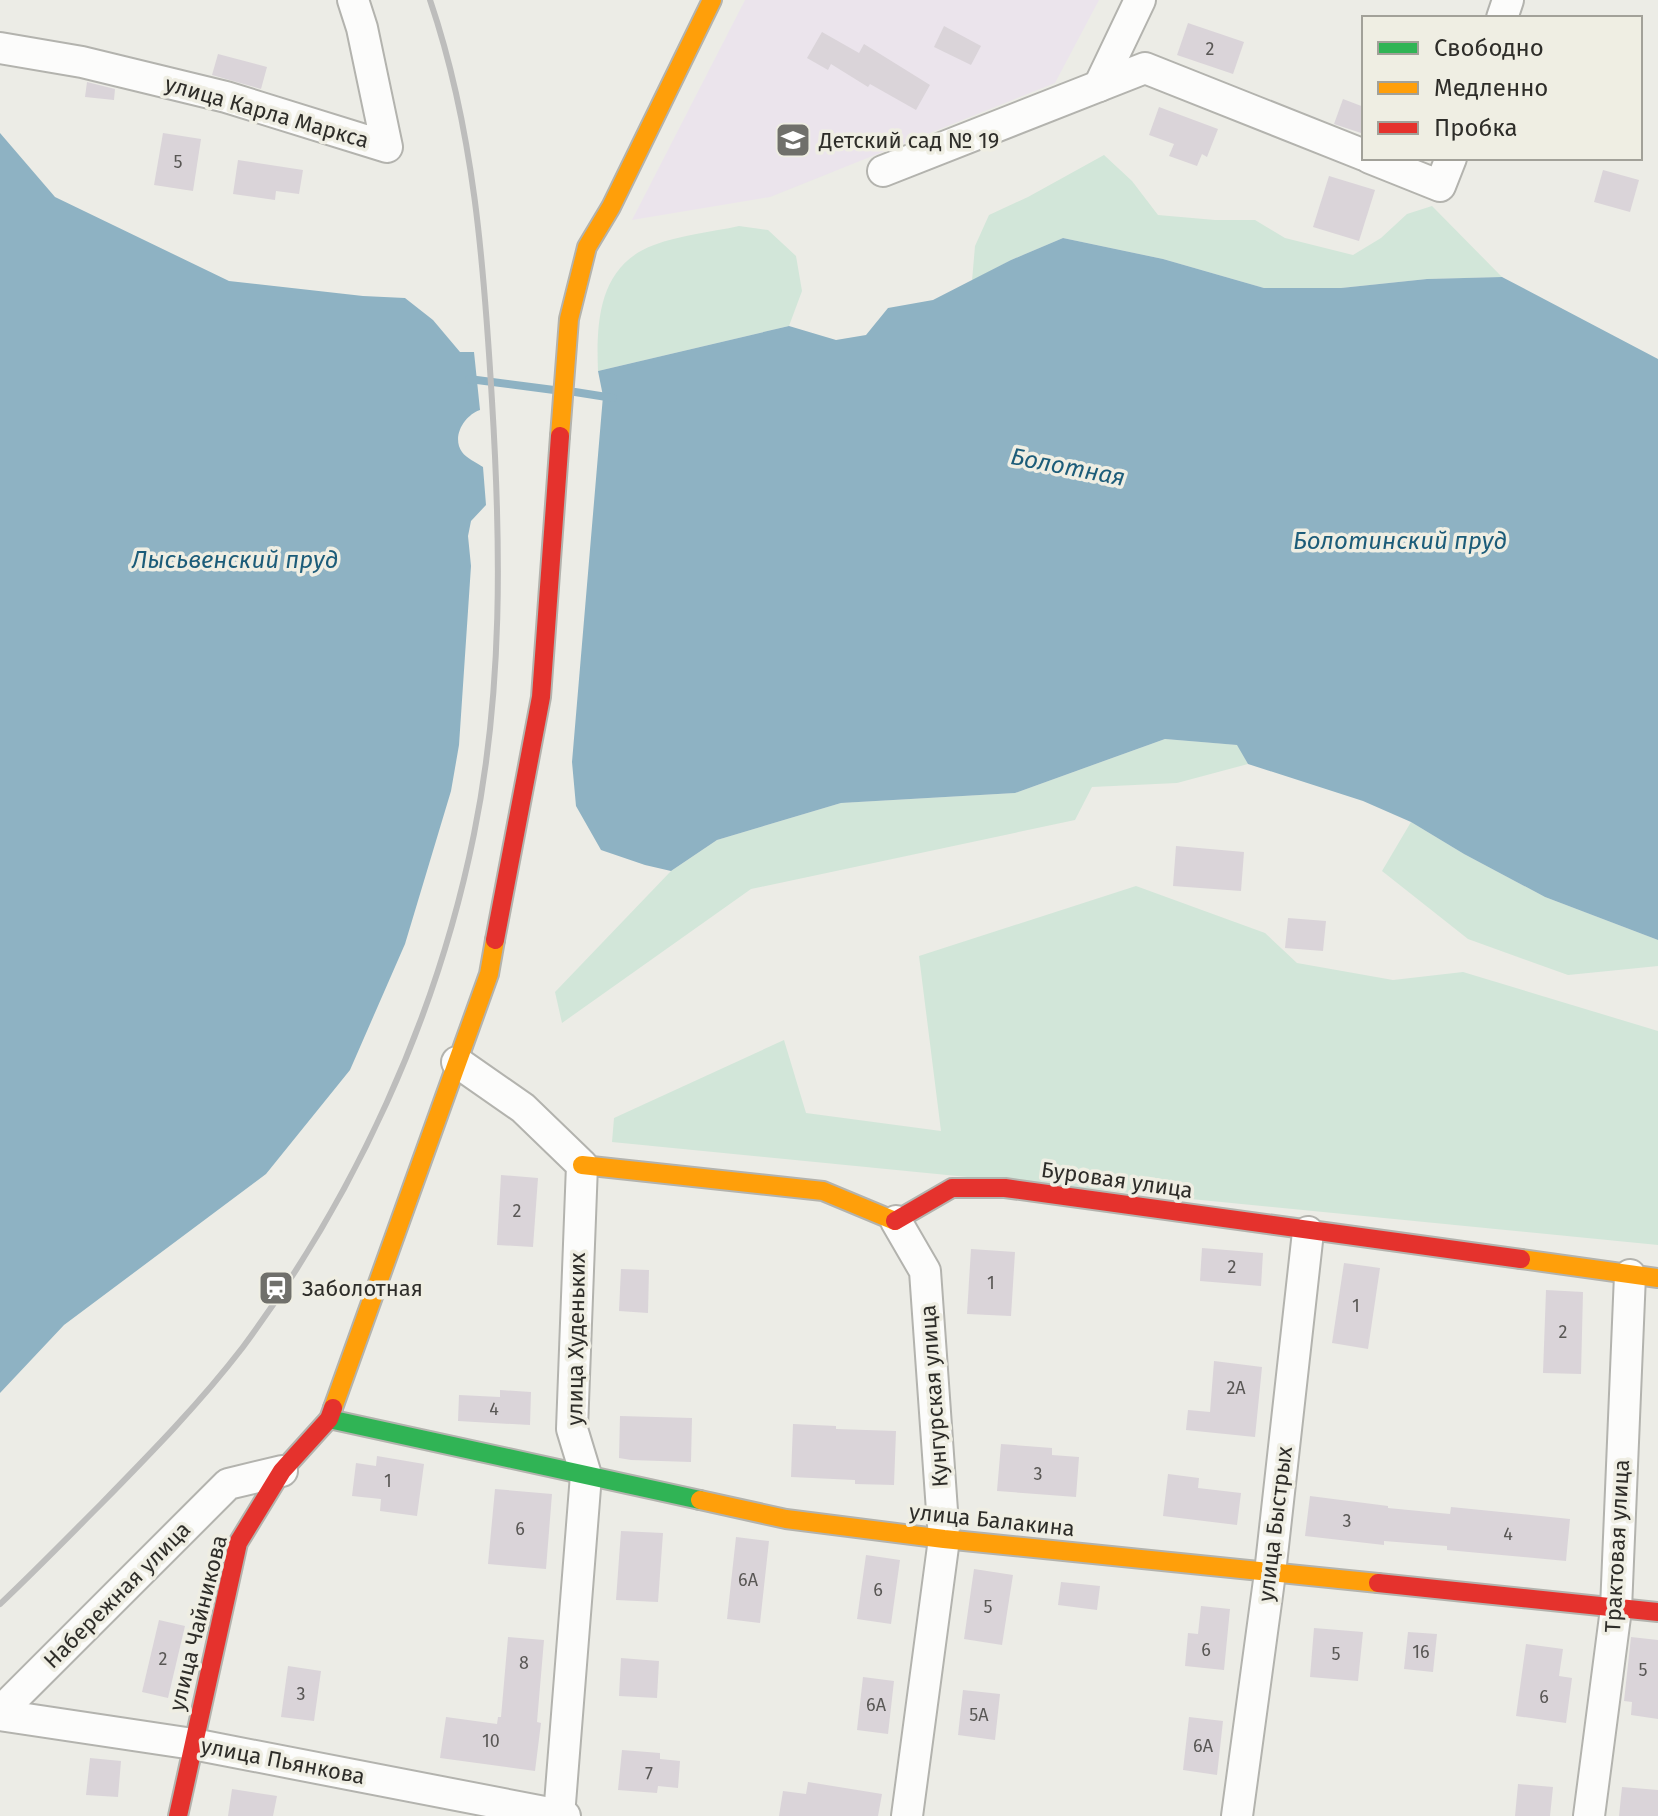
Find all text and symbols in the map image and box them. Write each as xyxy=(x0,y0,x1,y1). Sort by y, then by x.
legend xyxy=(1362,16,1642,160)
text: Свободно xyxy=(1434,34,1544,62)
house number: 2 xyxy=(1206,38,1215,60)
street label: улица Карла Маркса xyxy=(162,70,372,154)
text: Медленно xyxy=(1434,74,1548,102)
text: Пробка xyxy=(1434,114,1518,142)
school or university icon: Детский сад № 19 xyxy=(774,121,812,159)
place label: Детский сад № 19 xyxy=(818,127,999,154)
house number: 5 xyxy=(173,151,183,173)
water label: Болотная xyxy=(1008,442,1128,492)
water label: Болотинский пруд xyxy=(1293,527,1507,555)
water label: Лысьвенский пруд xyxy=(131,546,338,574)
street label: Буровая улица xyxy=(1039,1156,1195,1204)
house number: 2 xyxy=(513,1200,522,1222)
street label: улица Худеньких xyxy=(561,1252,591,1426)
house number: 2 xyxy=(1228,1256,1237,1278)
station icon: Заболотная xyxy=(257,1269,295,1307)
house number: 1 xyxy=(987,1272,995,1294)
place label: Заболотная xyxy=(302,1275,423,1302)
house number: 1 xyxy=(1352,1295,1360,1317)
street label: Кунгурская улица xyxy=(914,1304,954,1488)
house number: 2 xyxy=(1559,1321,1568,1343)
house number: 2А xyxy=(1226,1377,1246,1399)
house number: 4 xyxy=(489,1398,499,1420)
street label: улица Быстрых xyxy=(1252,1444,1298,1603)
street label: Трактовая улица xyxy=(1599,1459,1635,1633)
house number: 3 xyxy=(1034,1463,1042,1485)
house number: 1 xyxy=(384,1470,392,1492)
street label: улица Балакина xyxy=(908,1498,1076,1542)
house number: 3 xyxy=(1343,1510,1351,1532)
street label: Набережная улица xyxy=(38,1516,196,1674)
house number: 6 xyxy=(515,1518,525,1540)
house number: 4 xyxy=(1503,1523,1513,1545)
street label: улица Чайникова xyxy=(163,1532,233,1714)
house number: 6А xyxy=(738,1569,759,1591)
house number: 6 xyxy=(873,1579,883,1601)
house number: 5 xyxy=(983,1596,993,1618)
house number: 6 xyxy=(1201,1639,1211,1661)
house number: 16 xyxy=(1412,1641,1430,1663)
house number: 5 xyxy=(1331,1643,1341,1665)
house number: 2 xyxy=(159,1648,168,1670)
house number: 8 xyxy=(519,1652,529,1674)
house number: 5 xyxy=(1638,1659,1648,1681)
house number: 3 xyxy=(297,1683,305,1705)
house number: 6 xyxy=(1539,1686,1549,1708)
house number: 6А xyxy=(866,1694,887,1716)
house number: 5А xyxy=(969,1704,989,1726)
house number: 10 xyxy=(482,1730,500,1752)
street label: улица Пьянкова xyxy=(199,1732,367,1790)
house number: 6А xyxy=(1193,1735,1214,1757)
house number: 7 xyxy=(645,1763,653,1785)

